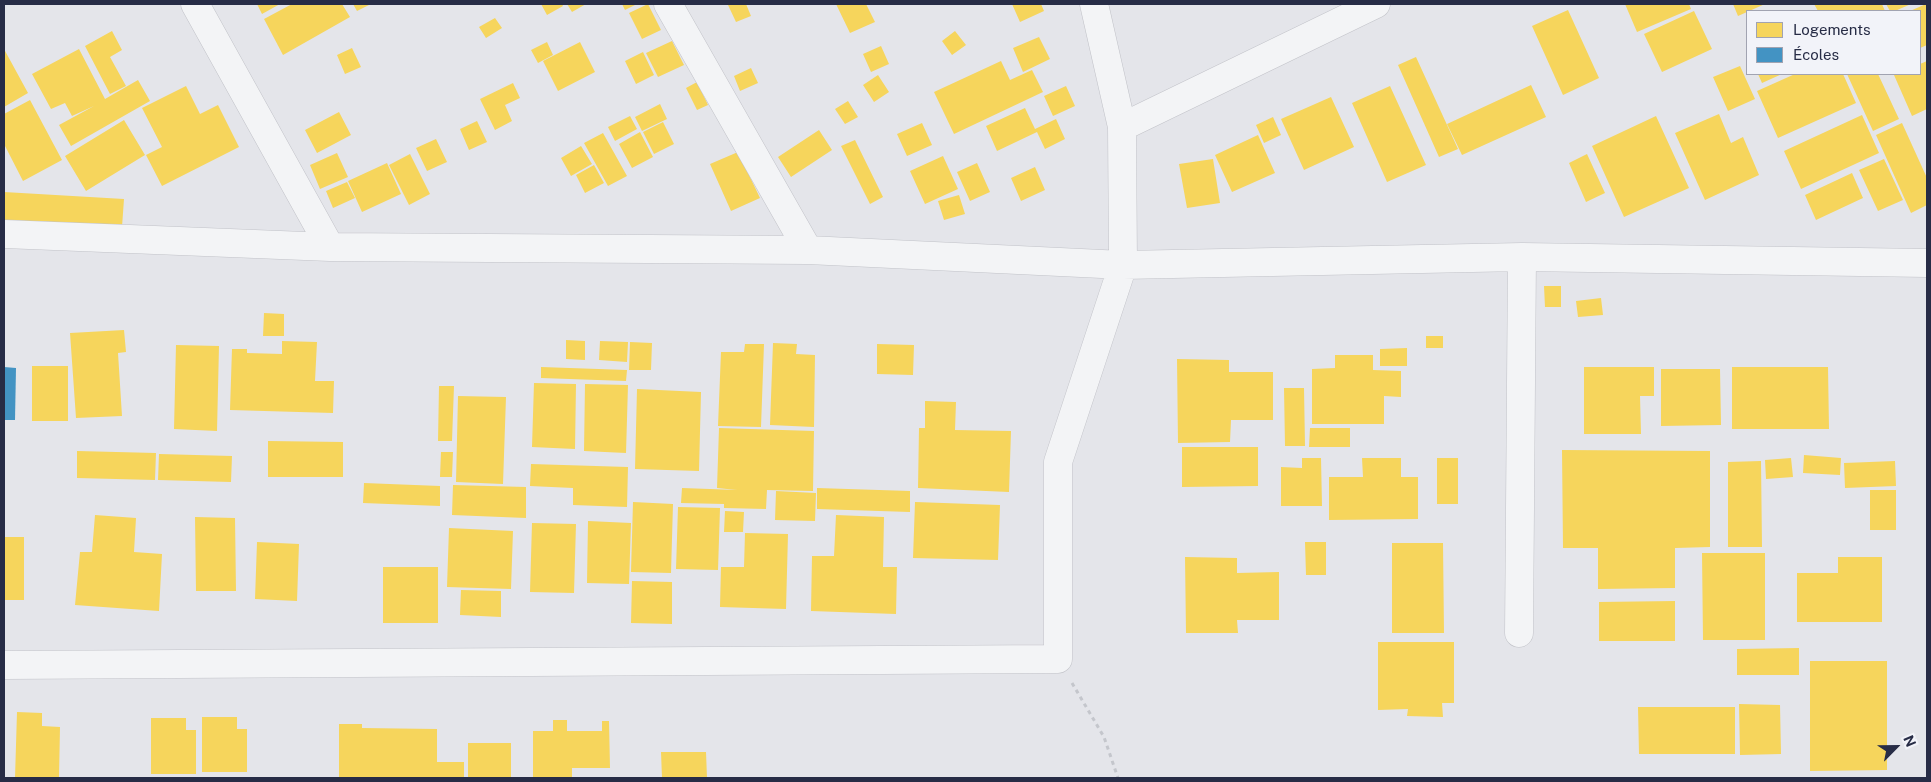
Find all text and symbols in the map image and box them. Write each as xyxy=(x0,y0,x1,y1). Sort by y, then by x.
legend xyxy=(1746,10,1921,75)
text: Logements xyxy=(1793,21,1871,38)
text: Écoles xyxy=(1793,46,1839,63)
north arrow xyxy=(1871,722,1921,772)
text: N xyxy=(1900,733,1919,749)

